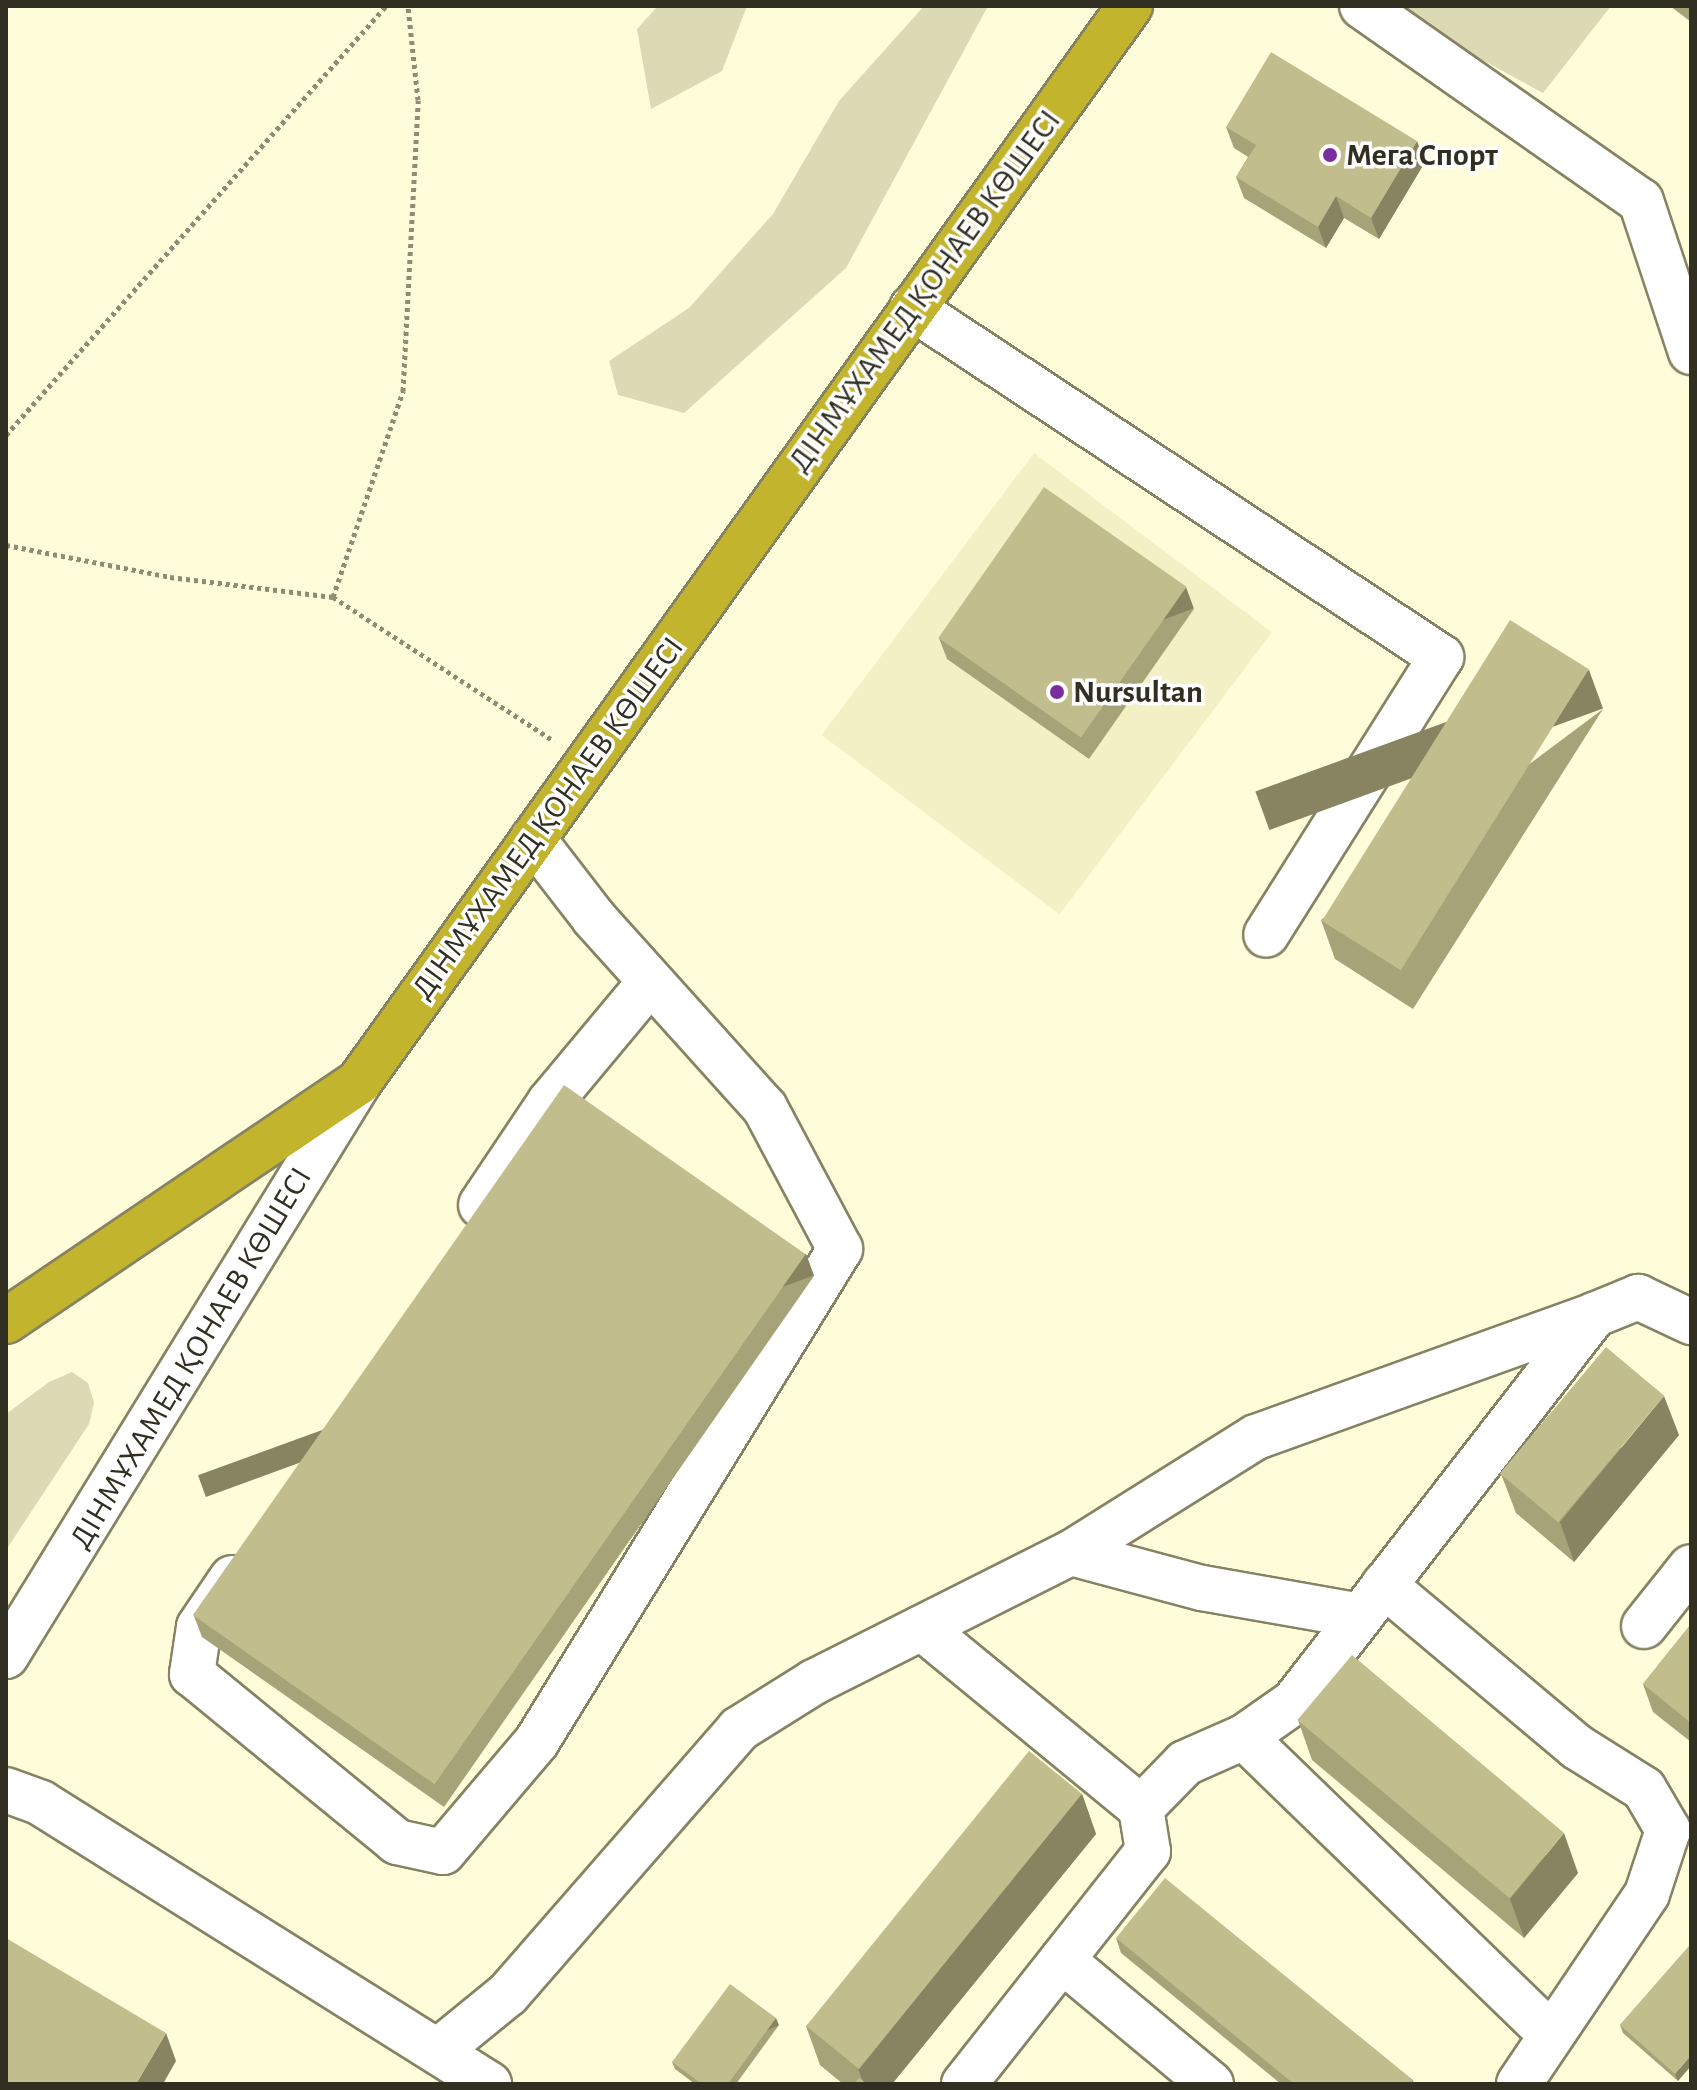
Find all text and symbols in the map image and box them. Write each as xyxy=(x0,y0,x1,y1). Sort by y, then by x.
street label: ДІНМҰХАМЕД ҚОНАЕВ КӨШЕСІ xyxy=(781,102,1069,480)
place label: Мега Спорт xyxy=(1346,136,1498,174)
marker: Мега Спорт xyxy=(1321,146,1339,164)
street label: ДІНМҰХАМЕД ҚОНАЕВ КӨШЕСІ xyxy=(404,629,692,1007)
place label: Nursultan xyxy=(1073,673,1203,711)
marker: Nursultan xyxy=(1048,683,1066,701)
street label: ДІНМҰХАМЕД ҚОНАЕВ КӨШЕСІ xyxy=(62,1160,320,1556)

